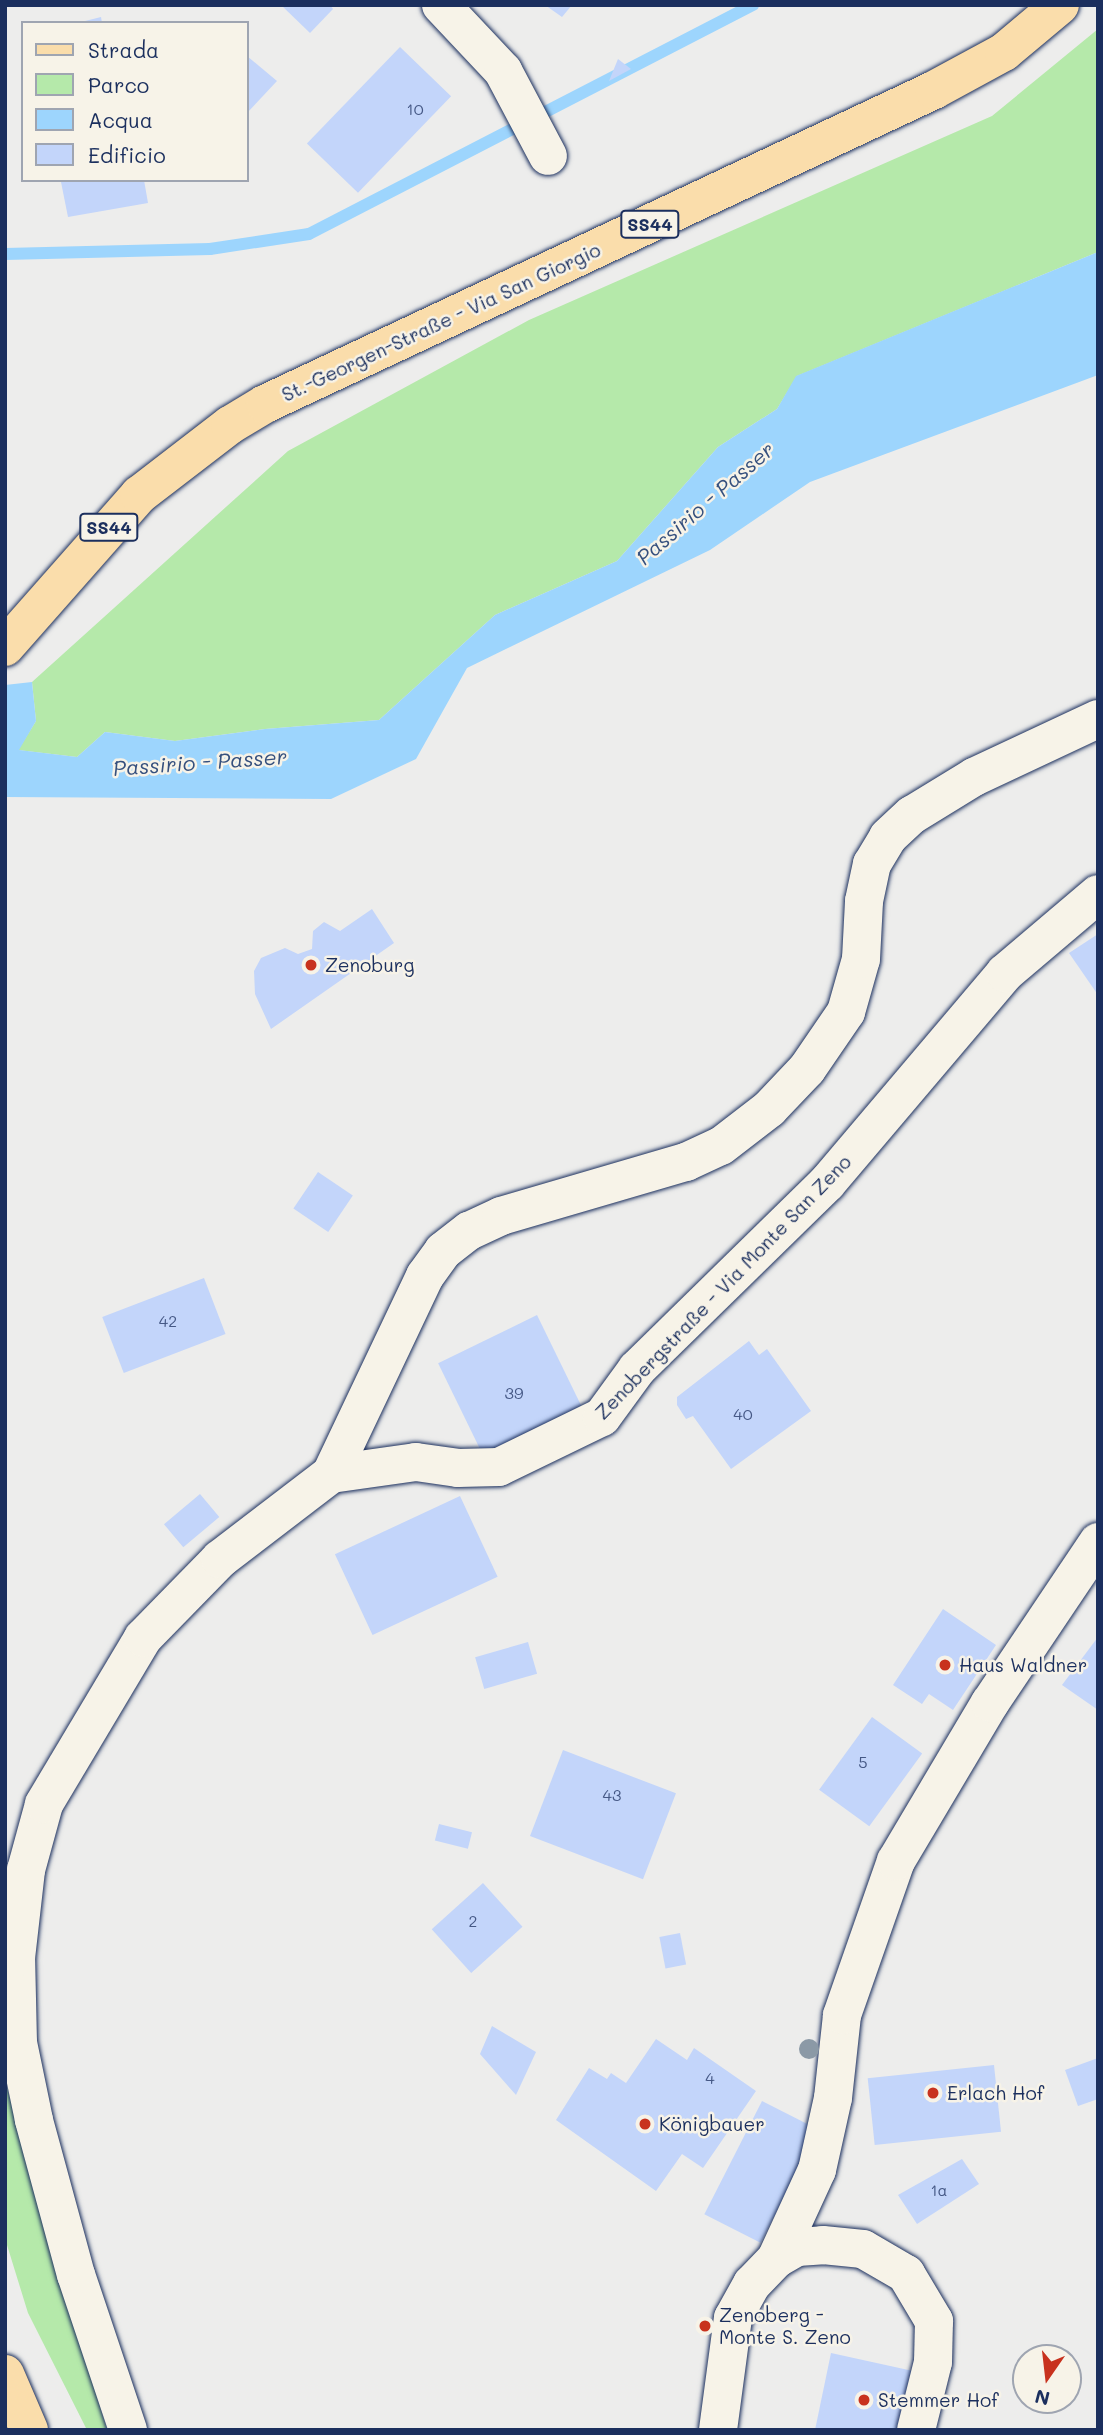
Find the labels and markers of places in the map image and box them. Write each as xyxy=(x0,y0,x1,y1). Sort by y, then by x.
place label: Zenoburg xyxy=(325,954,414,976)
marker: Zenoburg xyxy=(303,957,319,973)
place label: Haus Waldner xyxy=(959,1654,1087,1676)
marker: Haus Waldner xyxy=(937,1657,953,1673)
place label: Erlach Hof xyxy=(947,2082,1044,2104)
marker: Erlach Hof xyxy=(925,2085,941,2101)
place label: Königbauer xyxy=(659,2113,765,2135)
marker: Königbauer xyxy=(637,2116,653,2132)
place label: Zenoberg - Monte S. Zeno xyxy=(719,2304,851,2348)
marker: Zenoberg - Monte S. Zeno xyxy=(697,2318,713,2334)
place label: Stemmer Hof xyxy=(878,2389,999,2411)
marker: Stemmer Hof xyxy=(856,2392,872,2408)

